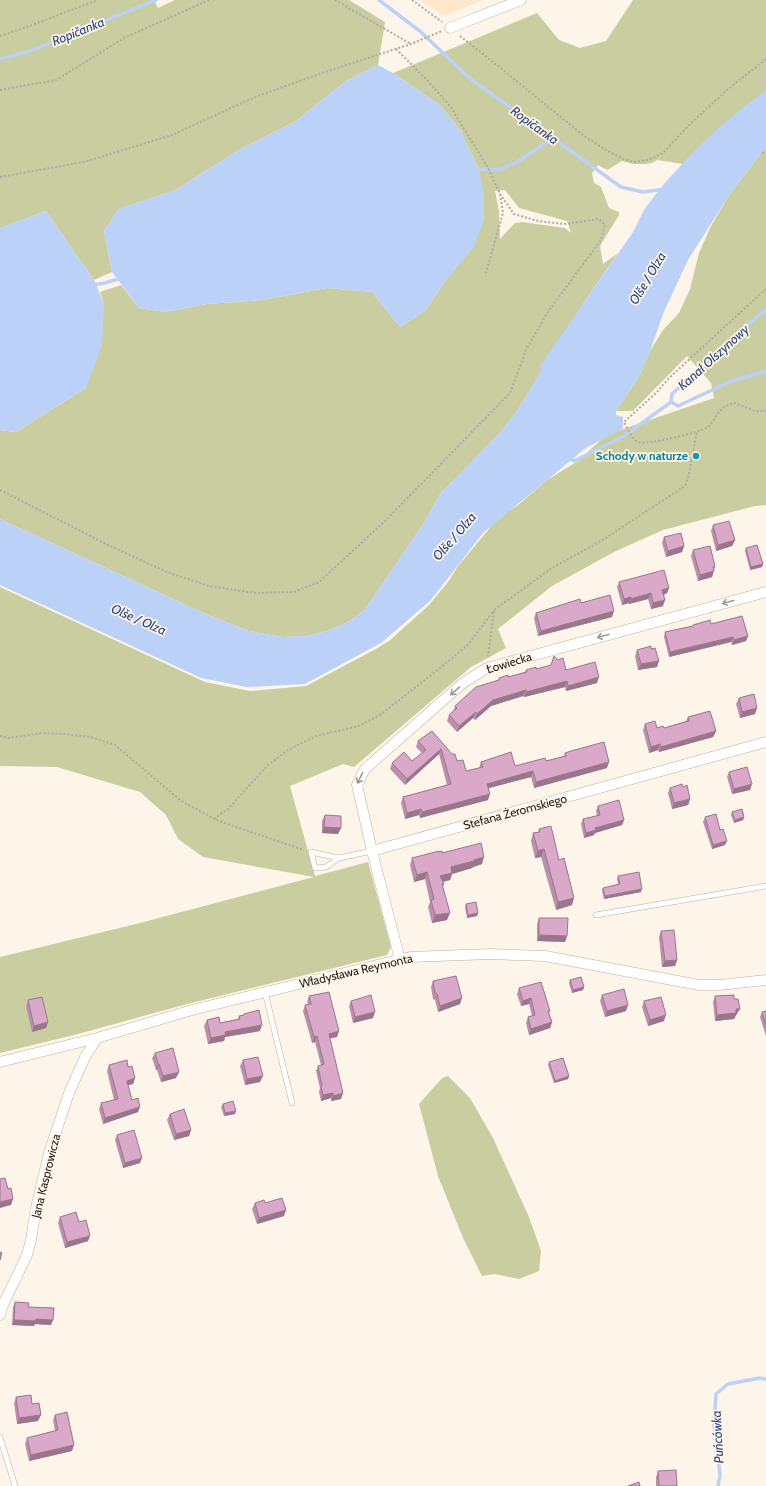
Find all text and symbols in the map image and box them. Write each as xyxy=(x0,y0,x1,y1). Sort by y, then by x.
water label: Ropičanka xyxy=(49,13,107,49)
water label: Ropičanka xyxy=(508,102,562,148)
water label: Olše / Olza xyxy=(625,249,669,307)
water label: Kanał Olszynowy xyxy=(674,320,753,393)
place label: Schody w naturze xyxy=(596,448,688,463)
marker: Schody w naturze xyxy=(691,451,701,461)
water label: Olše / Olza xyxy=(429,509,479,563)
one-way arrow xyxy=(722,599,735,607)
water label: Olše / Olza xyxy=(109,600,169,638)
one-way arrow xyxy=(597,633,610,640)
street label: Łowiecka xyxy=(484,648,533,676)
one-way arrow xyxy=(450,686,460,695)
one-way arrow xyxy=(356,772,363,784)
street label: Stefana Żeromskiego xyxy=(461,790,569,833)
street label: Władysława Reymonta xyxy=(298,950,414,991)
street label: Jana Kasprowicza xyxy=(28,1132,63,1221)
water label: Puńcówka xyxy=(708,1410,726,1464)

